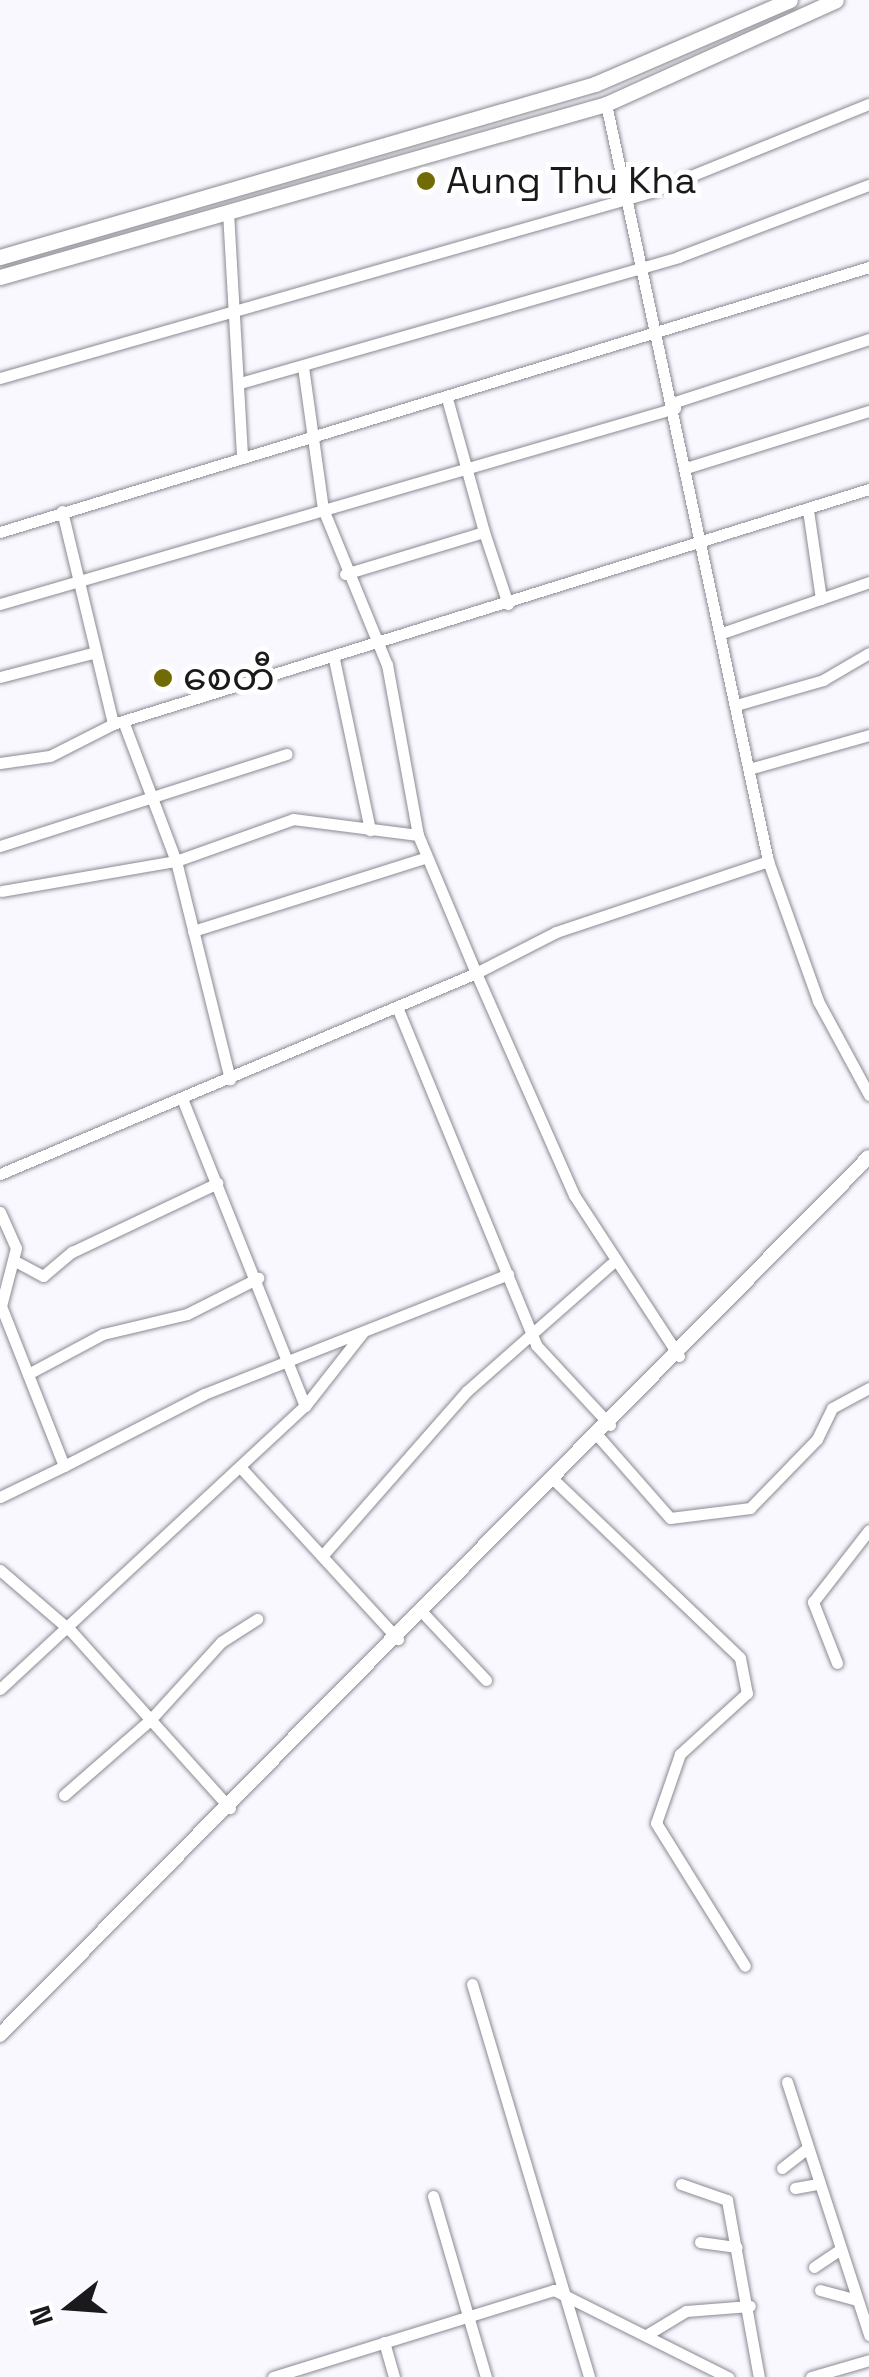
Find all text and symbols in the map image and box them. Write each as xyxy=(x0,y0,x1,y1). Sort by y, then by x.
place label: Aung Thu Kha xyxy=(446,158,697,204)
marker: Aung Thu Kha xyxy=(415,170,437,192)
place label: စေတီ xyxy=(183,655,275,701)
marker: စေတီ xyxy=(152,667,174,689)
north arrow xyxy=(20,2257,120,2357)
text: N xyxy=(21,2302,61,2330)

